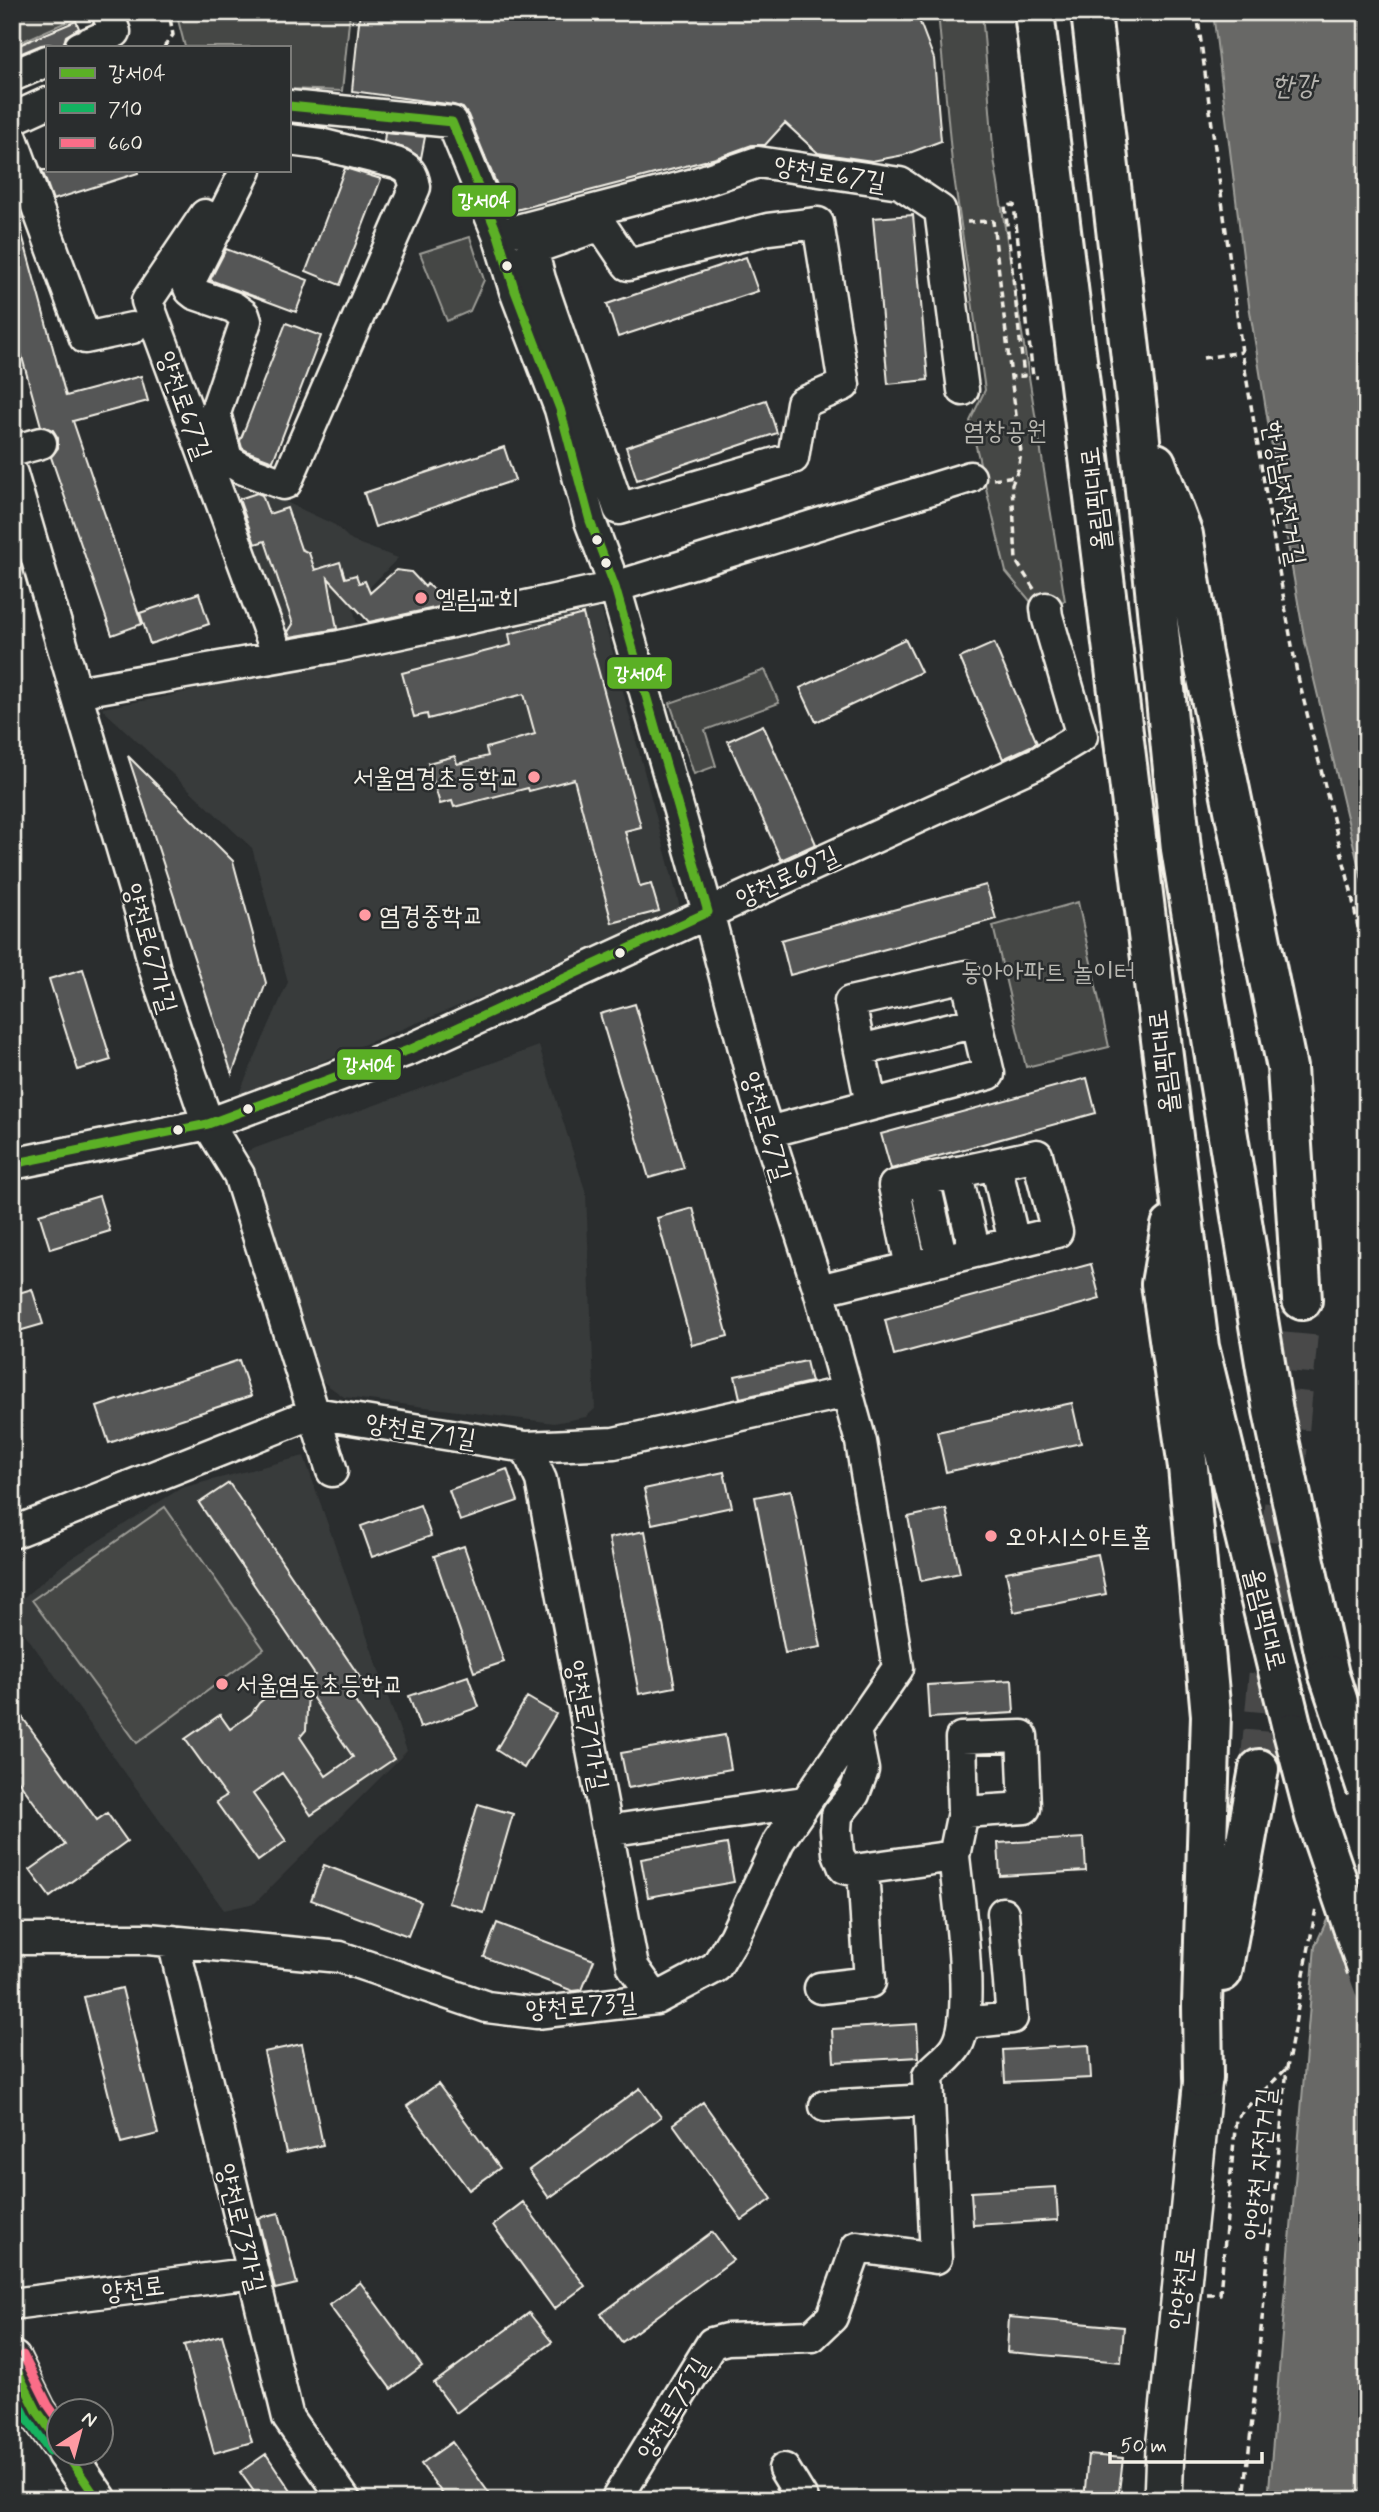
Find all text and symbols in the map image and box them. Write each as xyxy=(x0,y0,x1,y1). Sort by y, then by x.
legend xyxy=(46,46,290,172)
text: 강서04 xyxy=(108,60,166,88)
water label: 한강 xyxy=(1271,68,1320,105)
text: 710 xyxy=(108,96,142,124)
text: 660 xyxy=(108,130,143,158)
street label: 양천로67길 xyxy=(771,149,888,201)
line badge: 강서04 xyxy=(451,184,517,218)
text: 강서04 xyxy=(458,189,510,214)
unlabelled marker xyxy=(500,259,514,273)
street label: 양천로67길 xyxy=(148,347,218,465)
park label: 염창공원 xyxy=(963,415,1047,449)
street label: 한강남자전거길 xyxy=(1254,418,1313,568)
street label: 올림픽대로 xyxy=(1074,445,1120,553)
unlabelled marker xyxy=(590,533,604,547)
unlabelled marker xyxy=(599,556,613,570)
place label: 엘림교회 xyxy=(435,583,519,617)
marker: 엘림교회 xyxy=(413,590,429,606)
line badge: 강서04 xyxy=(606,656,673,690)
text: 강서04 xyxy=(614,662,666,687)
place label: 서울염경초등학교 xyxy=(353,762,520,796)
marker: 서울염경초등학교 xyxy=(526,769,542,785)
street label: 양천로69길 xyxy=(731,839,845,916)
street label: 양천로67가길 xyxy=(114,880,184,1018)
place label: 염경중학교 xyxy=(379,900,484,934)
marker: 염경중학교 xyxy=(357,907,373,923)
unlabelled marker xyxy=(613,946,627,960)
park label: 동아아파트 놀이터 xyxy=(961,956,1135,990)
street label: 올림픽대로 xyxy=(1142,1008,1188,1116)
line badge: 강서04 xyxy=(336,1048,402,1081)
text: 강서04 xyxy=(343,1053,395,1078)
street label: 양천로67길 xyxy=(732,1068,798,1186)
unlabelled marker xyxy=(241,1102,255,1116)
unlabelled marker xyxy=(171,1123,185,1137)
street label: 양천로71길 xyxy=(363,1406,478,1457)
place label: 오아시스아트홀 xyxy=(1005,1521,1151,1555)
marker: 오아시스아트홀 xyxy=(983,1528,999,1544)
street label: 올림픽대로 xyxy=(1235,1565,1293,1674)
street label: 양천로71가길 xyxy=(557,1657,615,1793)
place label: 서울염동초등학교 xyxy=(236,1669,403,1703)
marker: 서울염동초등학교 xyxy=(214,1676,230,1692)
street label: 양천로73길 xyxy=(524,1986,638,2028)
street label: 안양천 자전거길 xyxy=(1237,2086,1285,2242)
street label: 양천로73가길 xyxy=(208,2160,273,2297)
street label: 안양천로 xyxy=(1162,2245,1204,2332)
street label: 양천로 xyxy=(100,2269,166,2311)
street label: 양천로75길 xyxy=(630,2352,718,2466)
north arrow xyxy=(46,2396,116,2466)
text: N xyxy=(77,2406,102,2433)
scale bar xyxy=(1110,2421,1262,2465)
text: 50 m xyxy=(1120,2432,1167,2460)

